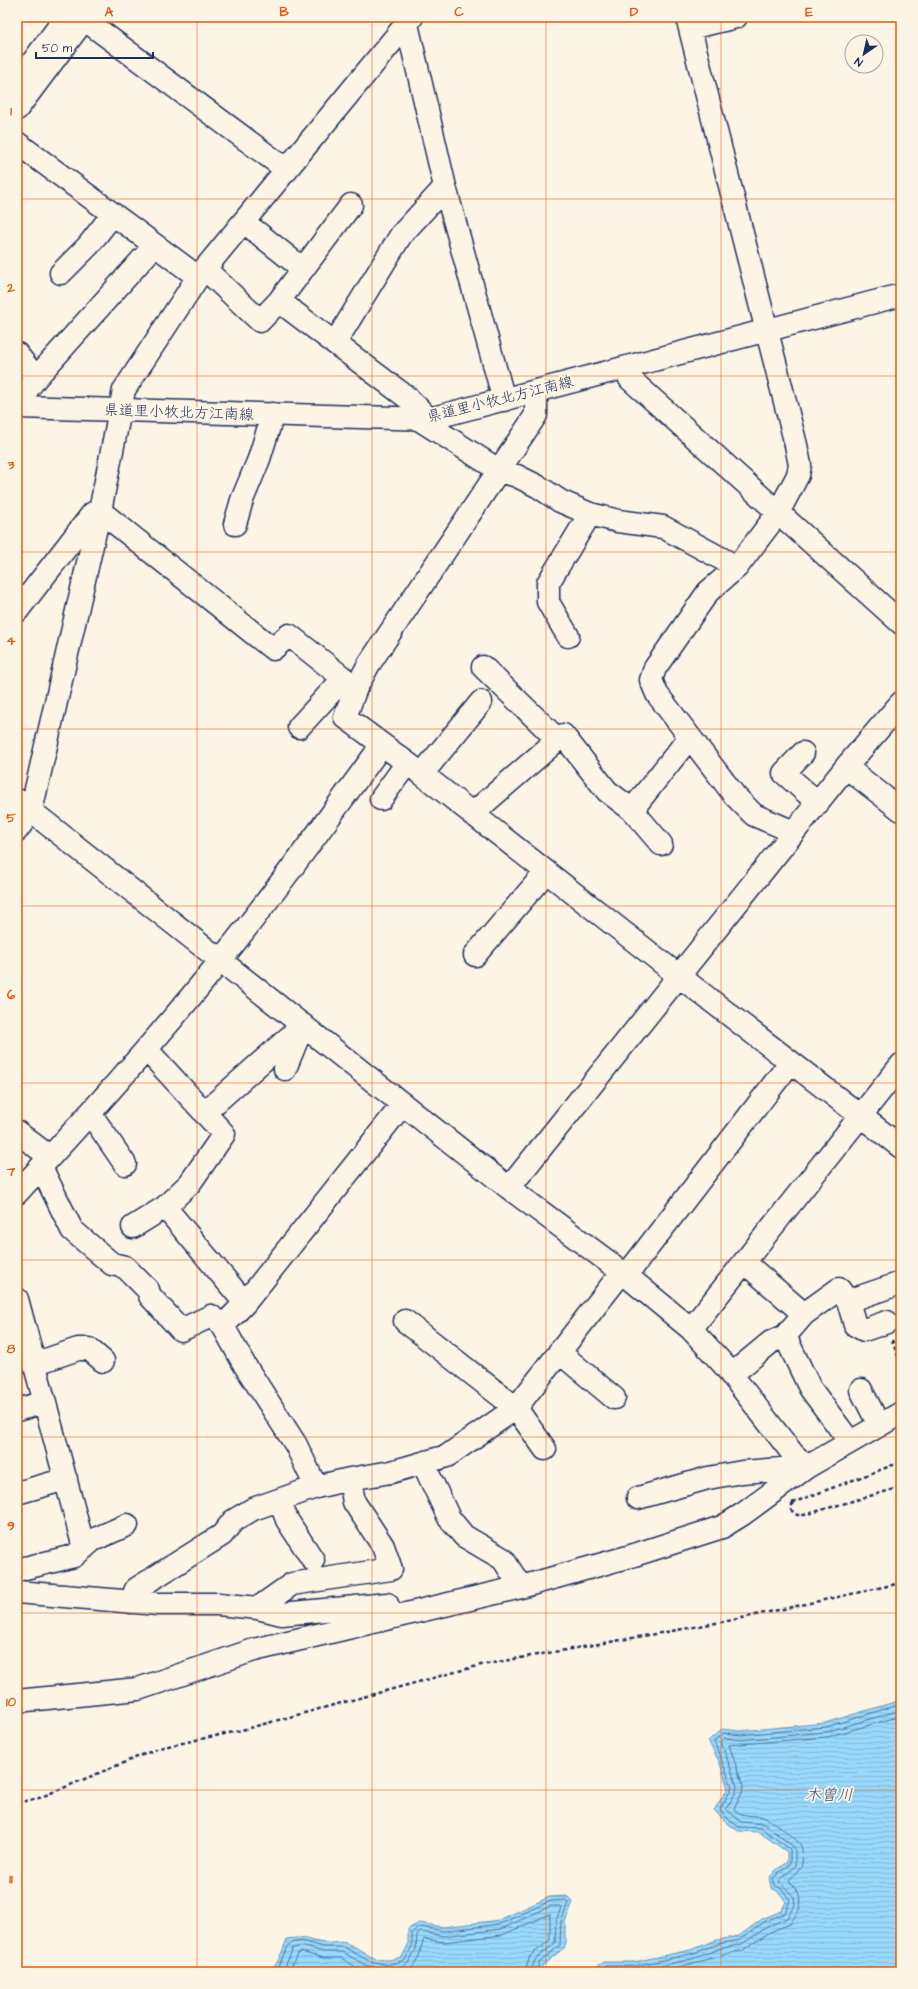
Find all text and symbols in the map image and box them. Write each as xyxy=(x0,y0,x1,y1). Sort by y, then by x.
text: A xyxy=(105,3,114,21)
text: B xyxy=(279,3,289,21)
text: C xyxy=(454,3,464,21)
text: D xyxy=(630,3,639,21)
text: E xyxy=(805,3,813,21)
scale bar xyxy=(36,34,153,60)
north arrow xyxy=(844,34,884,74)
text: 50 m xyxy=(42,40,73,57)
text: N xyxy=(852,54,866,70)
text: 1 xyxy=(10,102,12,120)
text: 2 xyxy=(6,279,15,297)
street label: 県道里小牧北方江南線 xyxy=(425,371,575,428)
street label: 県道里小牧北方江南線 xyxy=(104,399,254,426)
text: 3 xyxy=(7,456,15,474)
text: 4 xyxy=(7,632,16,650)
text: 5 xyxy=(6,809,16,827)
text: 6 xyxy=(7,986,16,1004)
text: 7 xyxy=(6,1163,16,1181)
text: 8 xyxy=(7,1340,16,1358)
text: 9 xyxy=(7,1517,15,1535)
text: 10 xyxy=(6,1693,17,1711)
water label: 木曽川 xyxy=(805,1784,853,1806)
text: 11 xyxy=(9,1870,13,1888)

